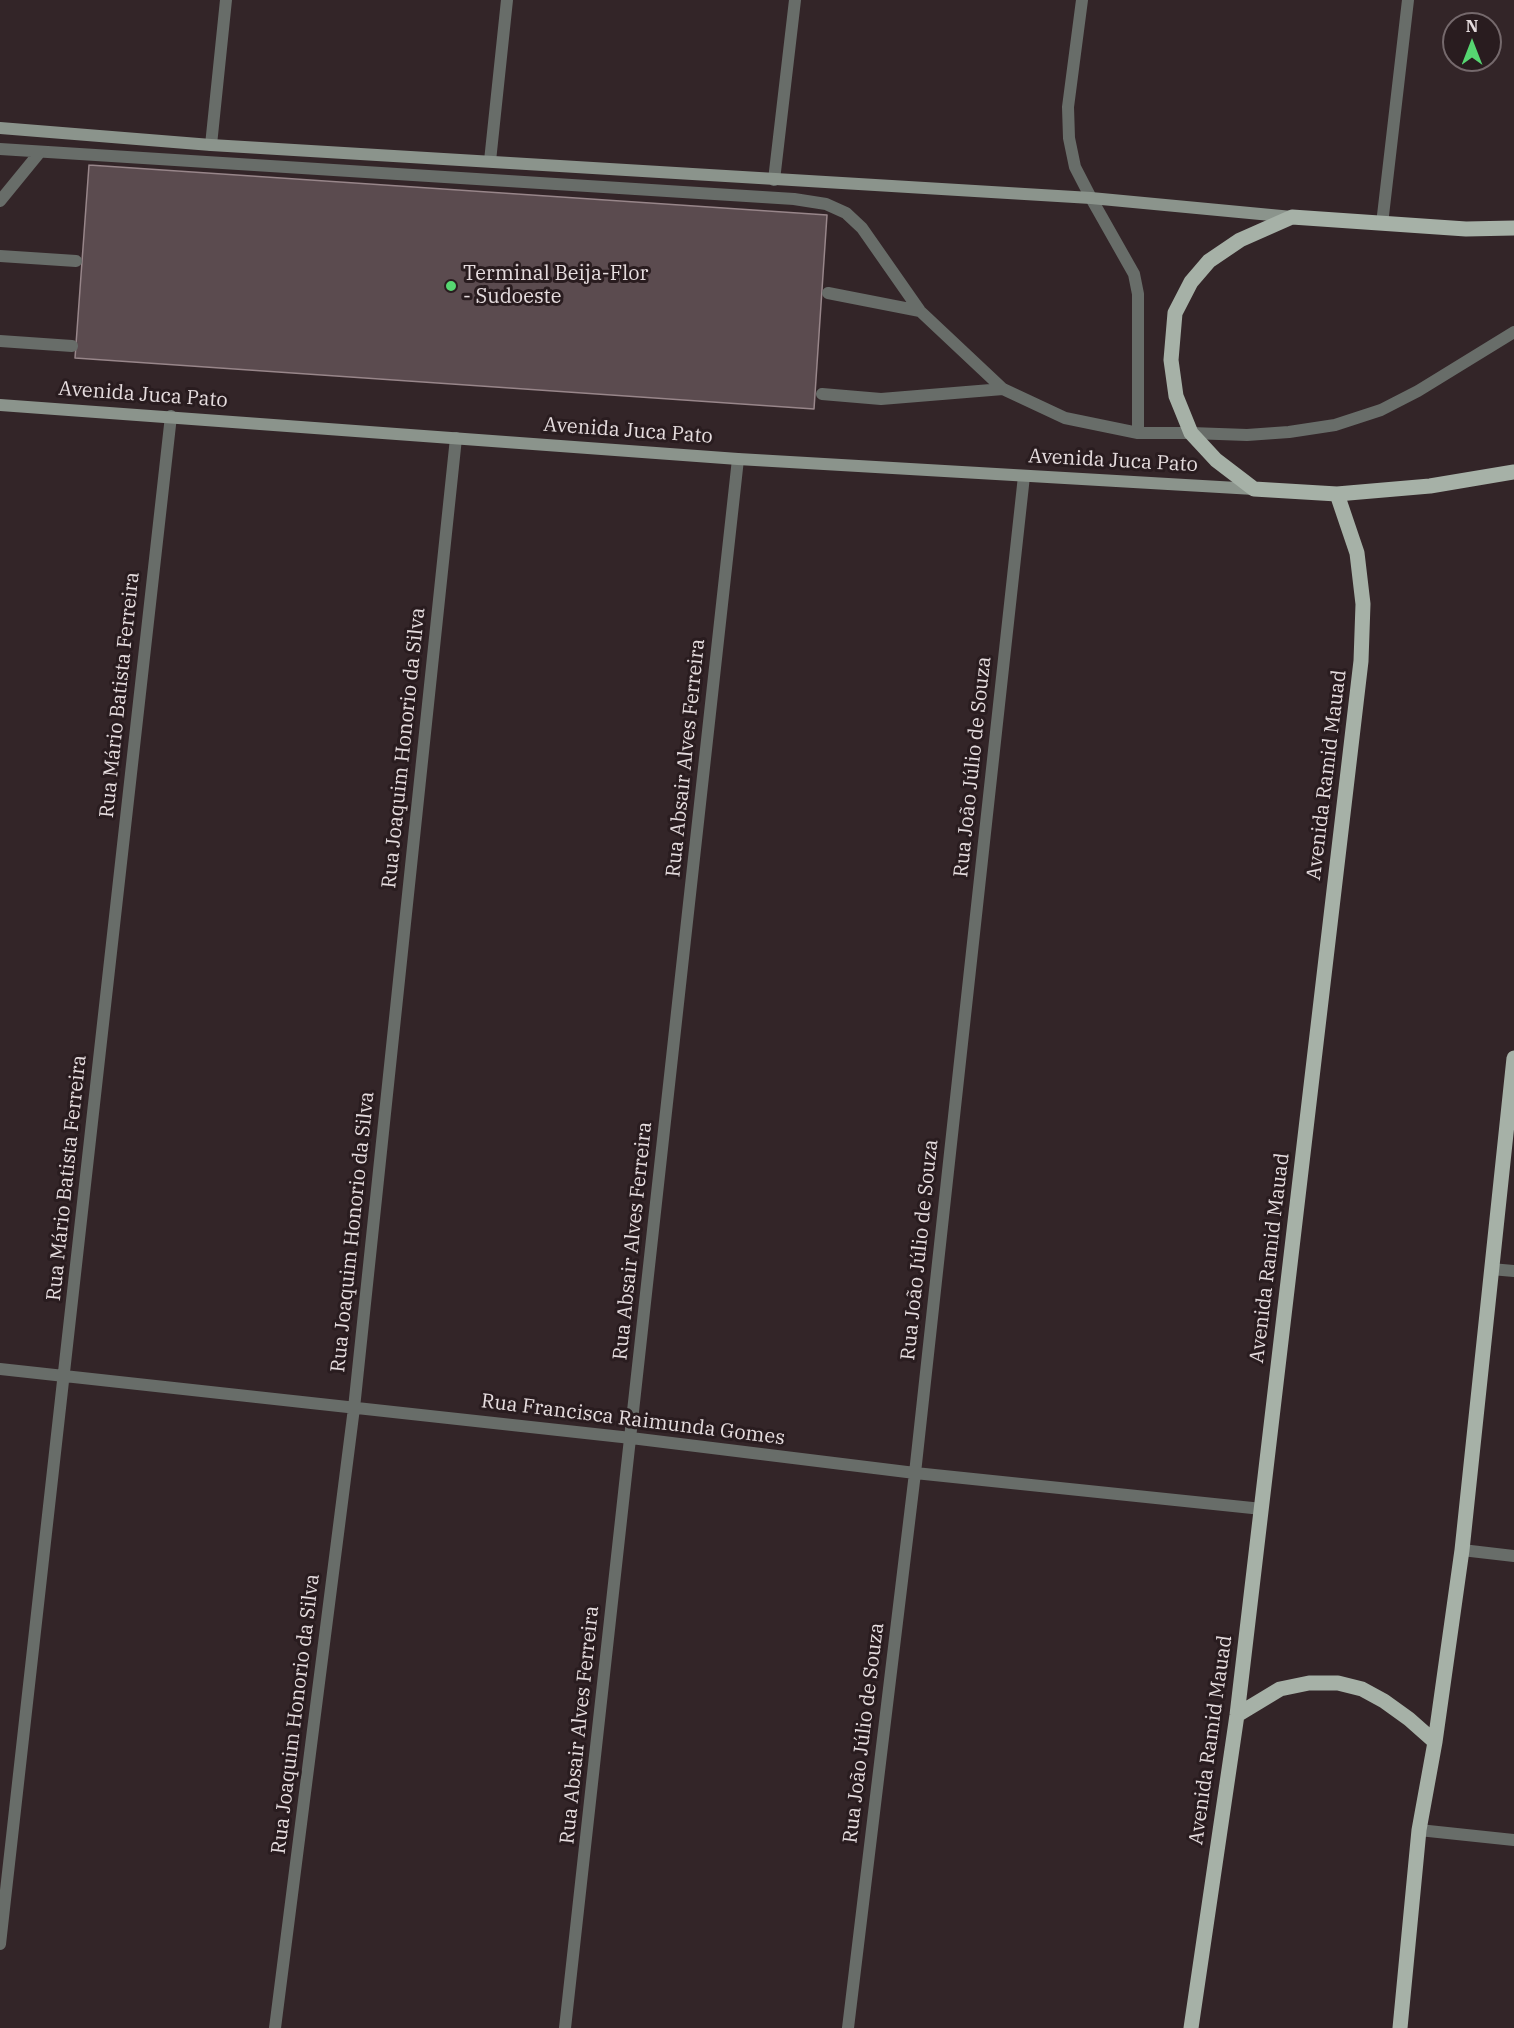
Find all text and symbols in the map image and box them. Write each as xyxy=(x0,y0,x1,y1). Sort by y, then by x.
north arrow xyxy=(1442,12,1502,72)
text: N xyxy=(1466,16,1478,36)
place label: Terminal Beija-Flor - Sudoeste xyxy=(463,262,648,309)
marker: Terminal Beija-Flor - Sudoeste xyxy=(444,279,458,293)
street label: Avenida Juca Pato xyxy=(58,377,228,413)
street label: Avenida Juca Pato xyxy=(543,413,713,449)
street label: Avenida Juca Pato xyxy=(1028,445,1198,477)
street label: Rua Mário Batista Ferreira xyxy=(95,571,145,819)
street label: Rua Joaquim Honorio da Silva xyxy=(377,606,431,890)
street label: Rua Absair Alves Ferreira xyxy=(662,638,710,878)
street label: Rua João Júlio de Souza xyxy=(949,655,997,879)
street label: Avenida Ramid Mauad xyxy=(1302,669,1352,881)
street label: Rua Mário Batista Ferreira xyxy=(42,1054,92,1302)
street label: Rua Joaquim Honorio da Silva xyxy=(326,1090,380,1374)
street label: Rua Absair Alves Ferreira xyxy=(609,1121,657,1361)
street label: Rua João Júlio de Souza xyxy=(896,1138,944,1362)
street label: Avenida Ramid Mauad xyxy=(1245,1152,1295,1364)
street label: Rua Francisca Raimunda Gomes xyxy=(480,1389,786,1451)
street label: Rua Joaquim Honorio da Silva xyxy=(267,1572,325,1856)
street label: Rua Absair Alves Ferreira xyxy=(556,1605,604,1845)
street label: Rua João Júlio de Souza xyxy=(839,1621,889,1845)
street label: Avenida Ramid Mauad xyxy=(1184,1634,1238,1846)

